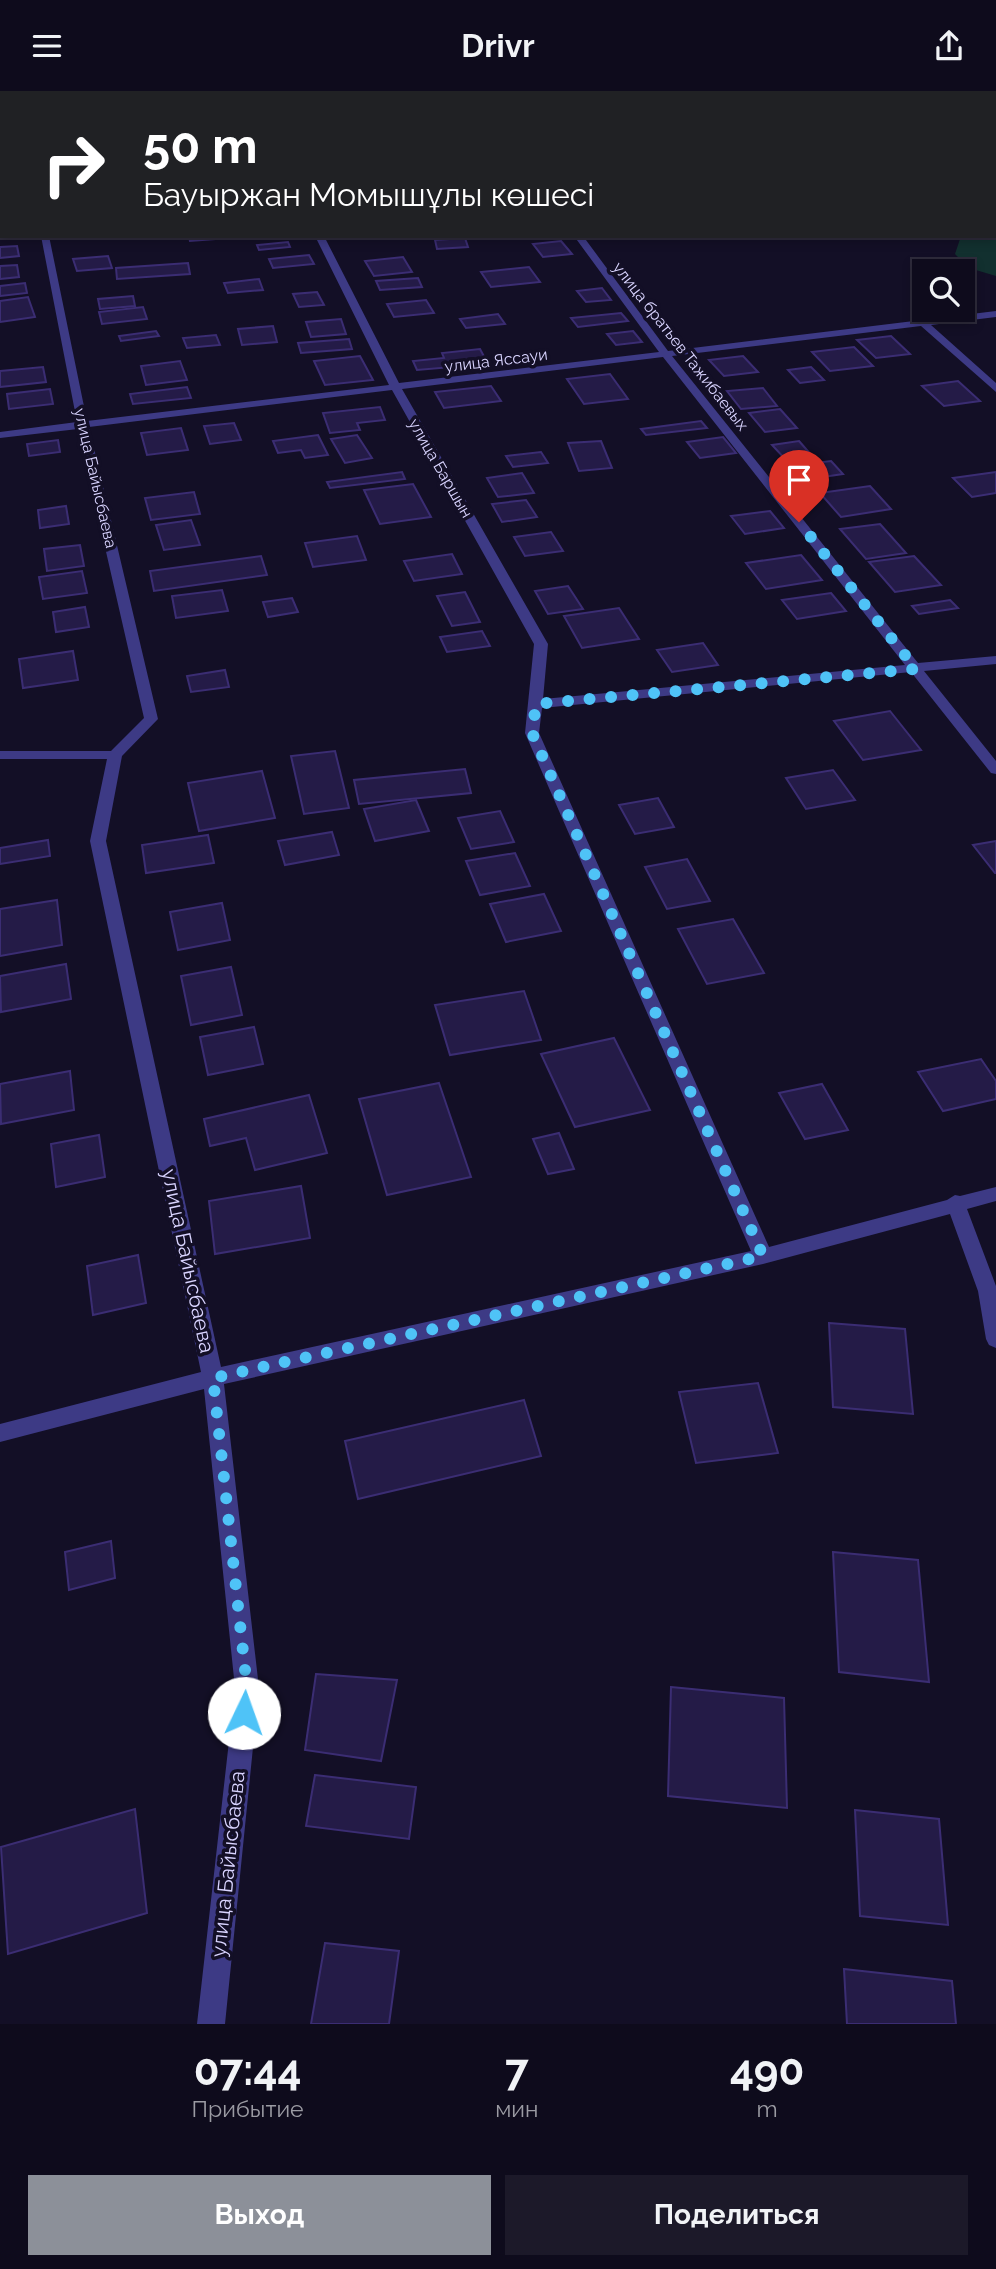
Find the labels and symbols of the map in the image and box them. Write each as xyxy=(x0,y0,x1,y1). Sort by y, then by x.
street label: улица братьев Тажибаевых xyxy=(609,258,752,434)
street label: улица Яссауи xyxy=(443,345,549,376)
street label: улица Байысбаева xyxy=(70,406,121,550)
street label: улица Баршын xyxy=(405,415,477,521)
pin xyxy=(769,450,829,522)
street label: улица Байысбаева xyxy=(157,1167,220,1355)
position arrow xyxy=(207,1676,281,1750)
street label: улица Байысбаева xyxy=(205,1769,250,1958)

